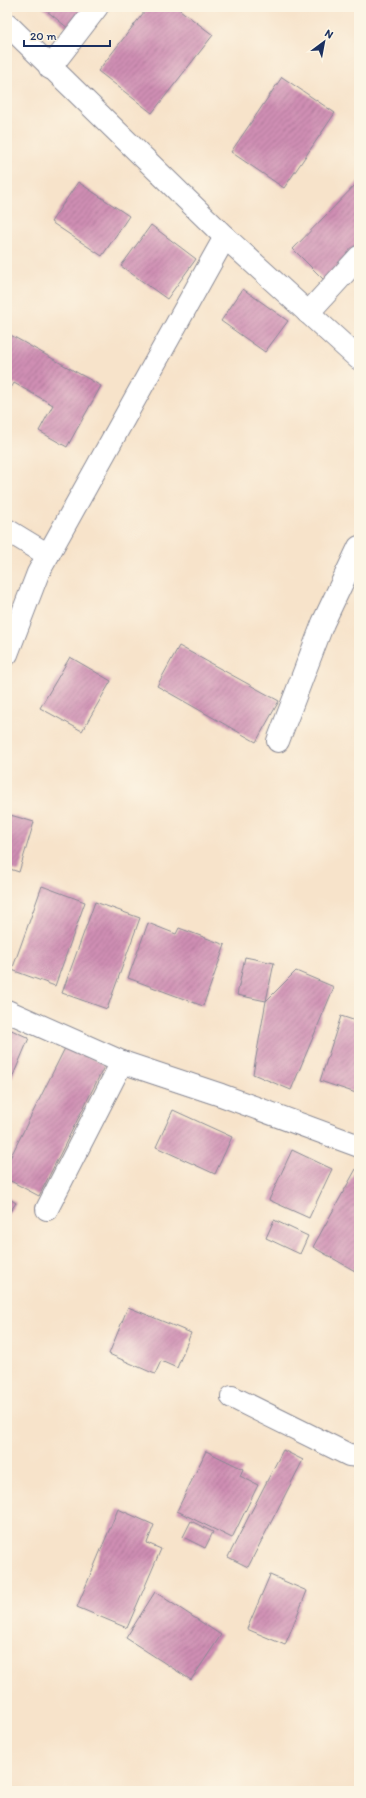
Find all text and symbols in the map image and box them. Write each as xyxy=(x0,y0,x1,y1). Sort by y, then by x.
scale bar xyxy=(24,22,110,48)
north arrow xyxy=(304,22,344,62)
text: N xyxy=(322,26,336,41)
text: 20 m xyxy=(30,29,57,43)

